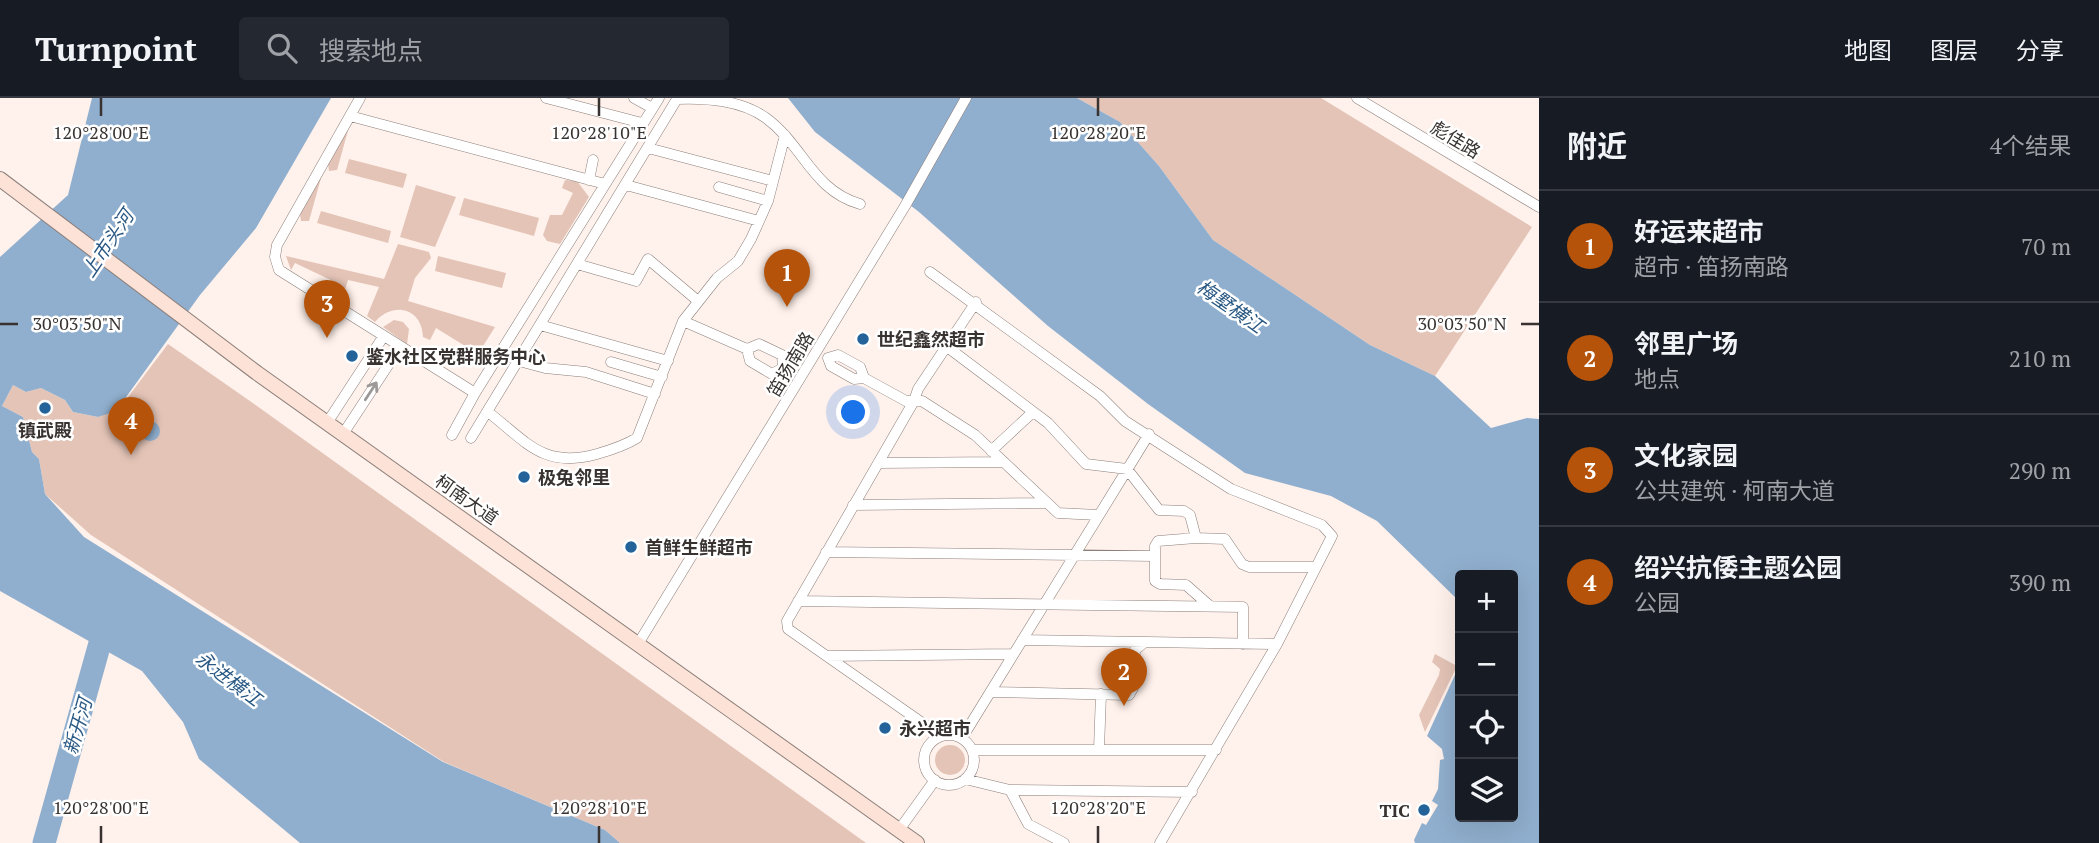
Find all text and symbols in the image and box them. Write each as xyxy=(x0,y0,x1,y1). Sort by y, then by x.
search box xyxy=(239,17,729,80)
text: Turnpoint xyxy=(35,27,197,70)
icon: search xyxy=(263,29,301,67)
text: 搜索地点 xyxy=(319,33,423,67)
text: 地图 xyxy=(1844,34,1892,66)
text: 图层 xyxy=(1930,34,1978,66)
text: 分享 xyxy=(2016,34,2064,66)
street label: 彪佳路 xyxy=(1427,115,1485,163)
text: 120°28'00"E xyxy=(53,120,149,144)
text: 120°28'10"E xyxy=(551,120,647,144)
text: 120°28'20"E xyxy=(1050,120,1146,144)
text: 附近 xyxy=(1567,126,1627,166)
text: 4个结果 xyxy=(1990,130,2071,161)
water label: 上市头河 xyxy=(75,201,141,281)
text: 好运来超市 xyxy=(1634,214,1764,248)
text: 1 xyxy=(1584,231,1597,262)
text: 70 m xyxy=(2021,231,2071,262)
pin: 1 xyxy=(764,249,810,307)
text: 超市 · 笛扬南路 xyxy=(1634,251,1789,282)
water label: 梅墅横江 xyxy=(1193,274,1271,339)
pin: 3 xyxy=(304,280,350,338)
text: 30°03'50"N xyxy=(32,311,122,335)
text: 30°03'50"N xyxy=(1417,311,1507,335)
text: 邻里广场 xyxy=(1634,326,1738,360)
street label: 笛扬南路 xyxy=(761,327,819,401)
place label: 世纪鑫然超市 xyxy=(877,327,985,351)
marker: 世纪鑫然超市 xyxy=(855,331,871,347)
text: 2 xyxy=(1584,343,1597,374)
text: 210 m xyxy=(2009,343,2071,374)
place label: 鉴水社区党群服务中心 xyxy=(366,344,546,368)
marker: 鉴水社区党群服务中心 xyxy=(344,348,360,364)
text: 地点 xyxy=(1634,363,1680,394)
one-way arrow xyxy=(364,381,378,401)
your location xyxy=(836,395,870,429)
pin: 4 xyxy=(108,397,154,455)
marker: 镇武殿 xyxy=(37,400,53,416)
place label: 镇武殿 xyxy=(18,418,72,442)
text: 文化家园 xyxy=(1634,438,1738,472)
text: 3 xyxy=(1584,455,1597,486)
text: 290 m xyxy=(2009,455,2071,486)
place label: 极兔邻里 xyxy=(538,465,610,489)
street label: 柯南大道 xyxy=(431,469,503,529)
marker: 极兔邻里 xyxy=(516,469,532,485)
text: 公共建筑 · 柯南大道 xyxy=(1634,475,1835,506)
place label: 首鲜生鲜超市 xyxy=(645,535,753,559)
marker: 首鲜生鲜超市 xyxy=(623,539,639,555)
text: 绍兴抗倭主题公园 xyxy=(1634,550,1842,584)
text: 4 xyxy=(1584,567,1597,598)
text: 390 m xyxy=(2009,567,2071,598)
map controls xyxy=(1455,570,1518,822)
button: + xyxy=(1455,570,1518,633)
text: 公园 xyxy=(1634,587,1680,618)
button: − xyxy=(1455,633,1518,696)
water label: 永进横江 xyxy=(191,645,268,712)
pin: 2 xyxy=(1101,648,1147,706)
water label: 新开河 xyxy=(57,691,98,757)
button: locate xyxy=(1455,696,1518,759)
place label: 永兴超市 xyxy=(899,716,971,740)
marker: 永兴超市 xyxy=(877,720,893,736)
button: layers xyxy=(1455,759,1518,822)
text: 120°28'00"E xyxy=(53,795,149,819)
text: 120°28'10"E xyxy=(551,795,647,819)
text: 120°28'20"E xyxy=(1050,795,1146,819)
place label: TIC xyxy=(1380,798,1410,822)
marker: TIC xyxy=(1416,802,1432,818)

